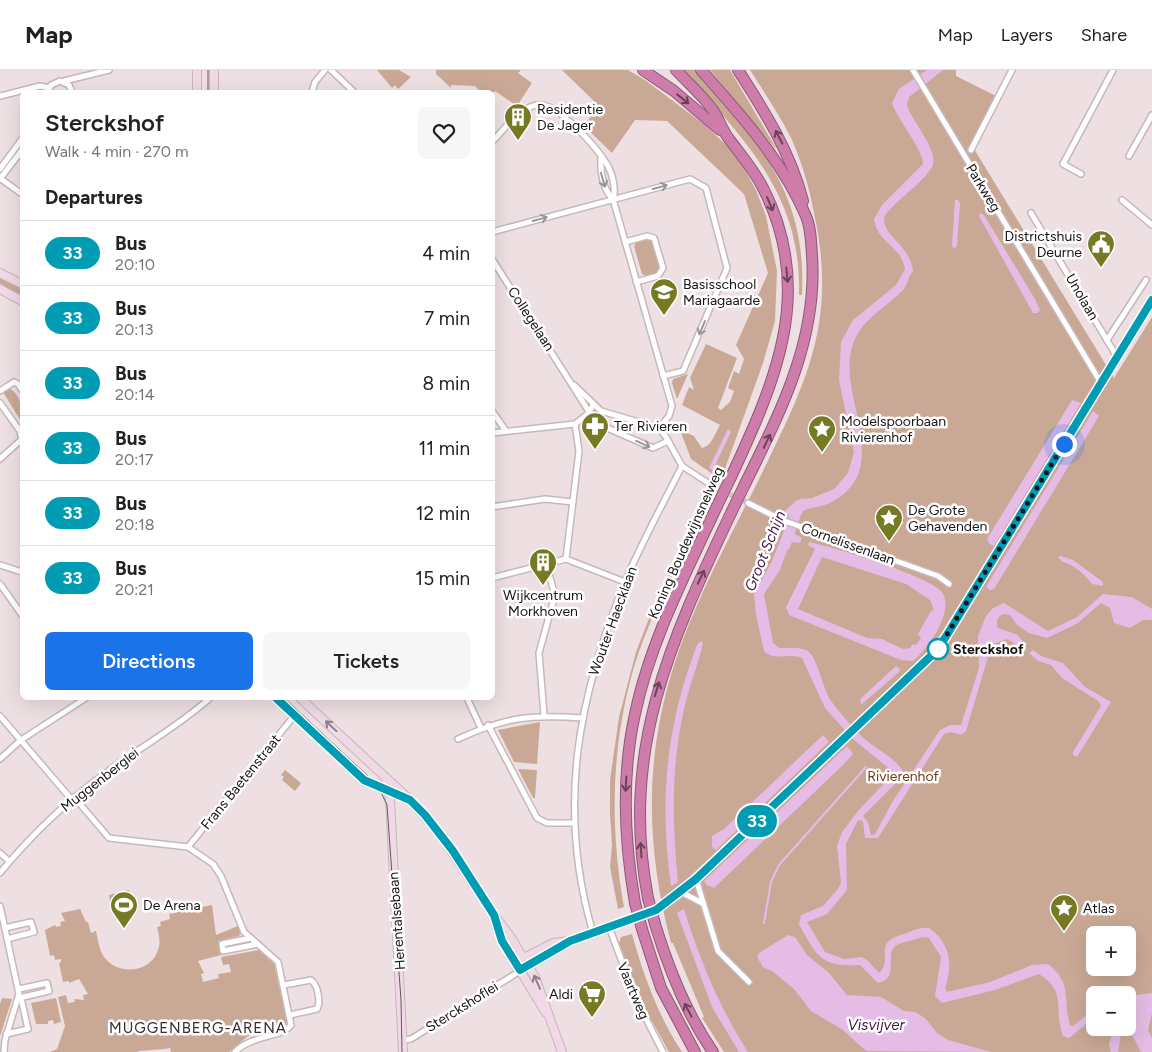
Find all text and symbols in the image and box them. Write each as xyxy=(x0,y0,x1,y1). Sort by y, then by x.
text: Map xyxy=(25,20,73,49)
text: Map xyxy=(938,24,973,46)
text: Layers xyxy=(1001,24,1053,46)
text: Share xyxy=(1081,24,1127,46)
one-way arrow xyxy=(676,93,689,104)
place label: Residentie De Jager xyxy=(537,101,603,134)
building icon: Residentie De Jager xyxy=(503,102,533,141)
button: heart xyxy=(418,107,470,159)
text: Sterckshof xyxy=(45,108,164,137)
one-way arrow xyxy=(774,130,783,145)
text: Walk · 4 min · 270 m xyxy=(45,142,189,161)
street label: Parkweg xyxy=(962,161,1004,215)
one-way arrow xyxy=(599,172,609,188)
one-way arrow xyxy=(652,181,668,191)
text: Departures xyxy=(45,186,143,209)
one-way arrow xyxy=(766,196,776,211)
one-way arrow xyxy=(531,214,547,223)
place label: Districtshuis Deurne xyxy=(1005,228,1082,261)
public building icon: Districtshuis Deurne xyxy=(1086,229,1116,268)
text: Bus xyxy=(115,232,146,255)
text: 33 xyxy=(62,242,83,264)
text: 4 min xyxy=(422,242,470,265)
text: 20:10 xyxy=(115,255,155,274)
one-way arrow xyxy=(783,267,792,283)
street label: Unolaan xyxy=(1062,271,1102,323)
place label: Basisschool Mariagaarde xyxy=(683,276,761,309)
school or university icon: Basisschool Mariagaarde xyxy=(649,277,679,316)
street label: Collegelaan xyxy=(504,284,558,354)
text: Bus xyxy=(115,297,146,320)
text: 33 xyxy=(62,307,83,329)
text: 7 min xyxy=(424,307,470,330)
text: 20:13 xyxy=(115,320,154,339)
one-way arrow xyxy=(697,320,707,335)
text: Bus xyxy=(115,362,146,385)
text: 33 xyxy=(62,372,83,394)
text: 8 min xyxy=(422,372,470,395)
text: 20:14 xyxy=(115,385,155,404)
pharmacy icon: Ter Rivieren xyxy=(580,411,610,450)
place label: Modelspoorbaan Rivierenhof xyxy=(841,413,946,446)
place icon: Modelspoorbaan Rivierenhof xyxy=(807,414,837,453)
place label: Ter Rivieren xyxy=(614,418,687,435)
text: Bus xyxy=(115,427,146,450)
your location xyxy=(1052,432,1077,457)
one-way arrow xyxy=(762,434,772,449)
text: 33 xyxy=(62,437,83,459)
text: 11 min xyxy=(418,437,470,460)
one-way arrow xyxy=(635,439,650,449)
text: 20:17 xyxy=(115,450,153,469)
street label: Koning Boudewijnsnelweg xyxy=(645,464,727,622)
text: Bus xyxy=(115,492,146,515)
text: 33 xyxy=(62,502,83,524)
text: 12 min xyxy=(416,502,470,525)
place label: De Grote Gehavenden xyxy=(908,502,988,535)
place icon: De Grote Gehavenden xyxy=(874,503,904,542)
water label: Groot Schijn xyxy=(741,508,789,594)
text: 20:18 xyxy=(115,515,155,534)
street label: Cornelissenlaan xyxy=(799,519,897,569)
building icon: Wijkcentrum Morkhoven xyxy=(528,547,558,586)
text: Bus xyxy=(115,557,146,580)
street label: Wouter Haecklaan xyxy=(585,564,641,678)
text: 33 xyxy=(62,567,83,589)
text: 15 min xyxy=(415,567,470,590)
one-way arrow xyxy=(696,570,706,585)
text: 20:21 xyxy=(115,580,154,599)
place label: Wijkcentrum Morkhoven xyxy=(503,587,583,620)
button: Directions xyxy=(45,632,253,690)
button: Tickets xyxy=(263,632,470,690)
marker: Sterckshof xyxy=(927,638,949,660)
place label: Sterckshof xyxy=(953,641,1024,658)
one-way arrow xyxy=(653,682,663,698)
one-way arrow xyxy=(325,720,337,732)
street label: Frans Baetenstraat xyxy=(197,731,285,833)
street label: Muggenberglei xyxy=(58,744,142,816)
park label: Rivierenhof xyxy=(867,768,940,785)
one-way arrow xyxy=(622,776,631,792)
line badge: 33 xyxy=(734,805,780,837)
text: 33 xyxy=(747,810,767,832)
one-way arrow xyxy=(637,842,646,858)
street label: Herentalsebaan xyxy=(385,871,409,971)
sports icon: De Arena xyxy=(109,890,139,929)
place icon: Atlas xyxy=(1049,893,1079,932)
place label: De Arena xyxy=(143,897,201,914)
place label: Atlas xyxy=(1083,900,1115,917)
map controls xyxy=(1086,926,1136,1036)
button: + xyxy=(1086,926,1136,976)
street label: Vaartweg xyxy=(613,960,653,1022)
one-way arrow xyxy=(532,975,542,990)
street label: Sterckshoflei xyxy=(423,978,501,1036)
supermarket icon: Aldi xyxy=(577,979,607,1018)
place label: Aldi xyxy=(549,986,573,1003)
button: − xyxy=(1086,986,1136,1036)
one-way arrow xyxy=(683,1003,692,1018)
water label: Visvijver xyxy=(847,1016,905,1034)
district label: MUGGENBERG-ARENA xyxy=(109,1019,287,1037)

